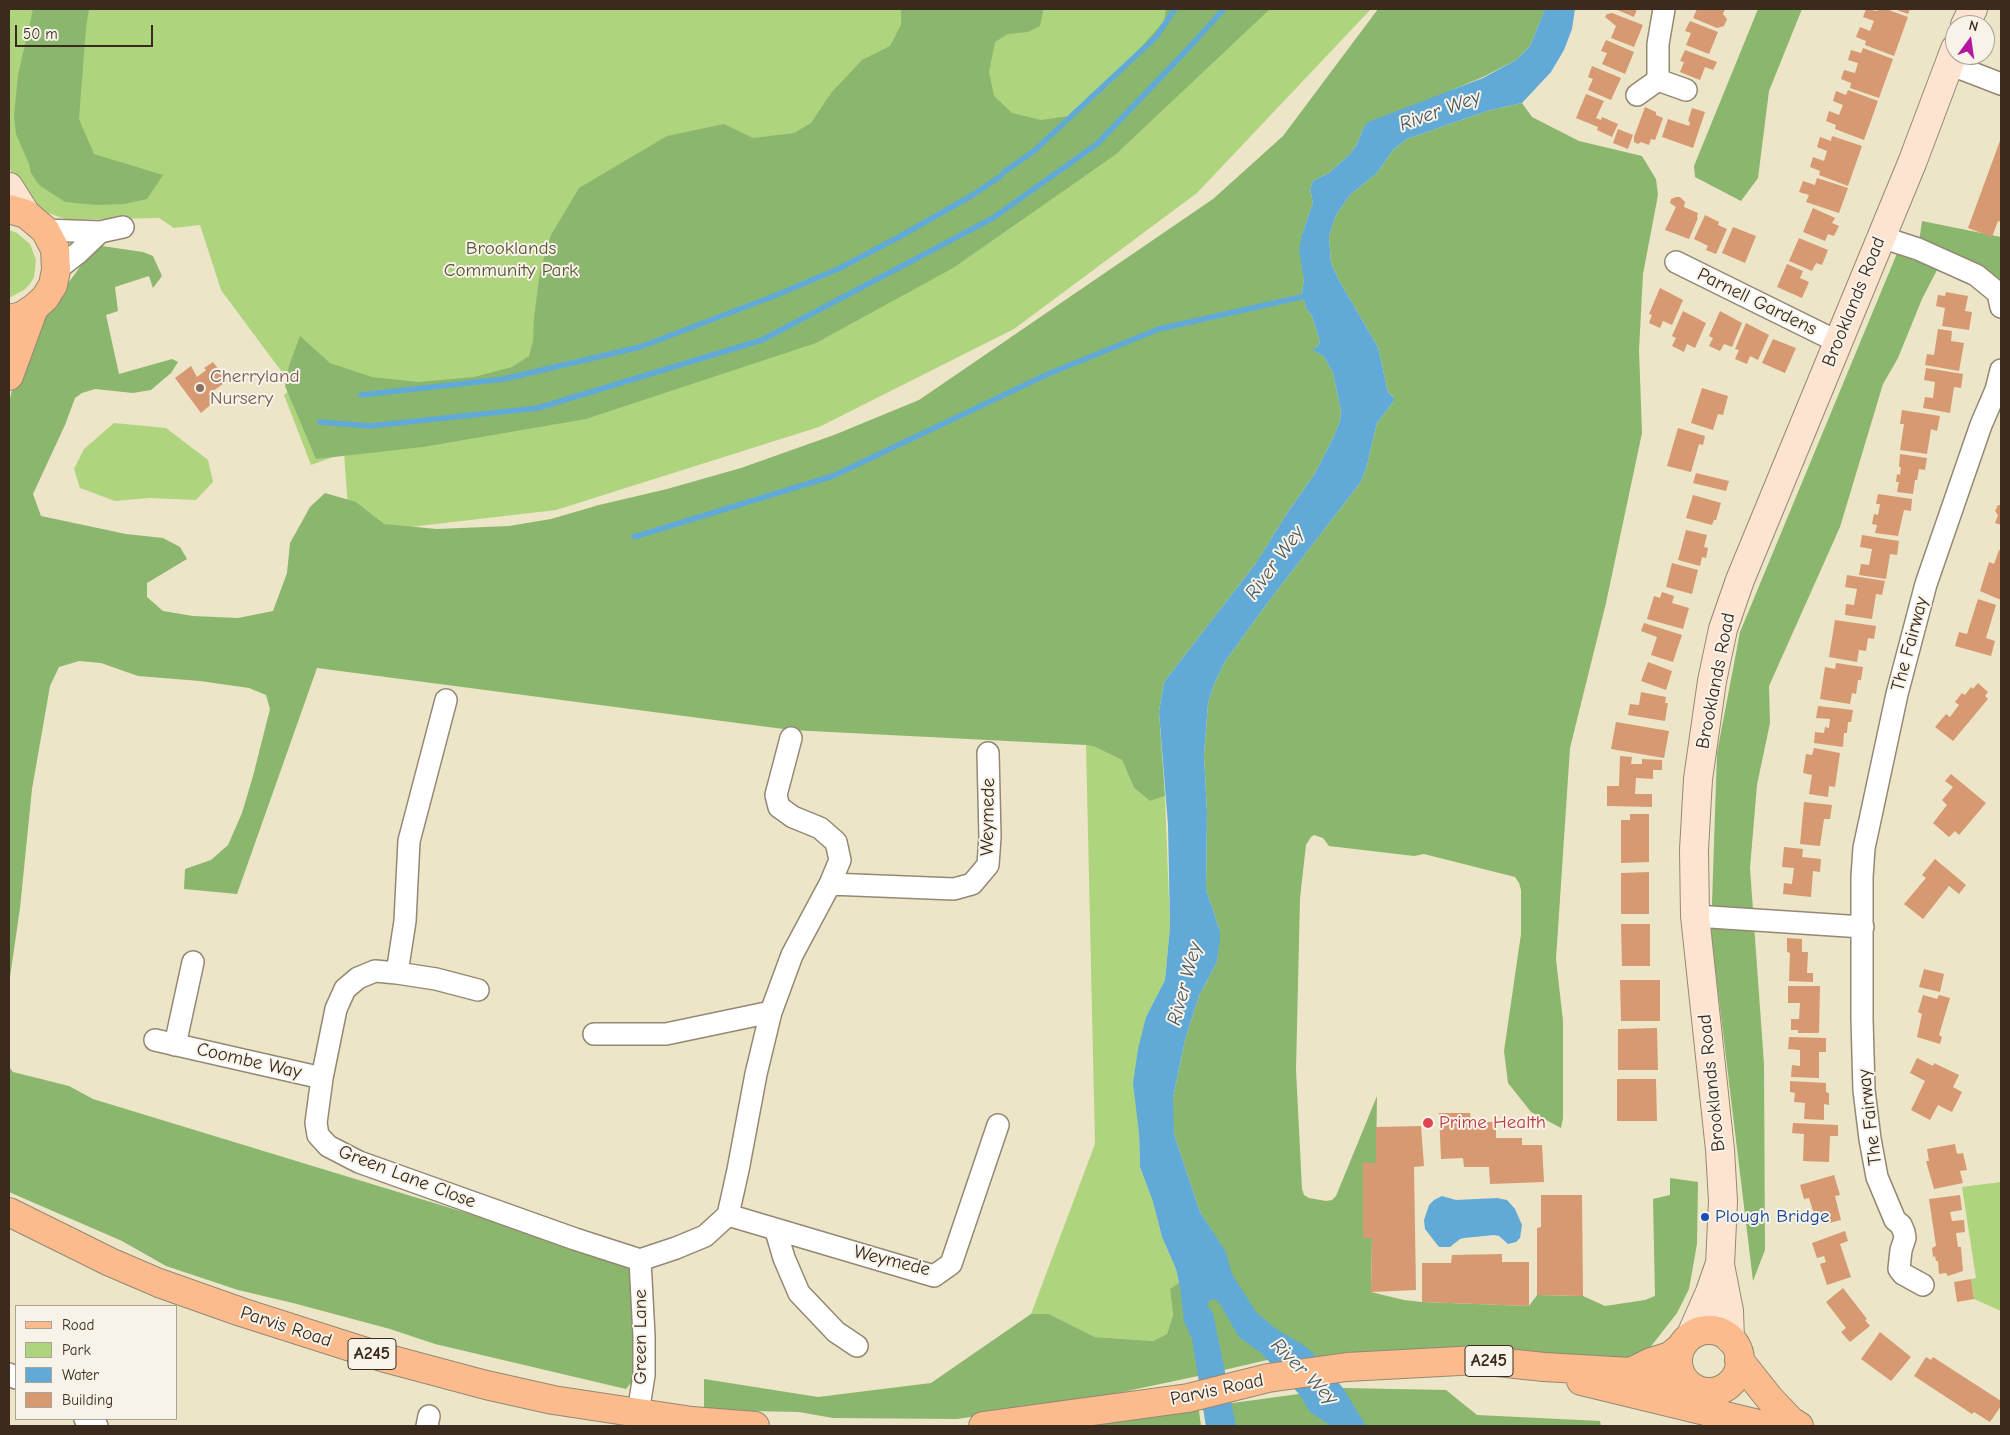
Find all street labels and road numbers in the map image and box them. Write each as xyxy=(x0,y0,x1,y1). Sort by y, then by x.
street label: Brooklands Road xyxy=(1818,234,1890,370)
street label: Parnell Gardens xyxy=(1693,263,1821,341)
street label: The Fairway xyxy=(1886,594,1934,694)
street label: Brooklands Road xyxy=(1692,611,1740,751)
street label: Weymede xyxy=(976,778,1000,856)
street label: Brooklands Road xyxy=(1693,1013,1731,1153)
street label: Coombe Way xyxy=(194,1038,304,1084)
street label: The Fairway xyxy=(1853,1068,1887,1166)
street label: Green Lane Close xyxy=(335,1140,479,1214)
street label: Weymede xyxy=(851,1241,933,1281)
street label: Green Lane xyxy=(630,1289,652,1385)
street label: Parvis Road xyxy=(237,1302,335,1352)
road number: A245 xyxy=(348,1338,396,1370)
road number: A245 xyxy=(1465,1345,1513,1376)
street label: Parvis Road xyxy=(1168,1369,1266,1411)

